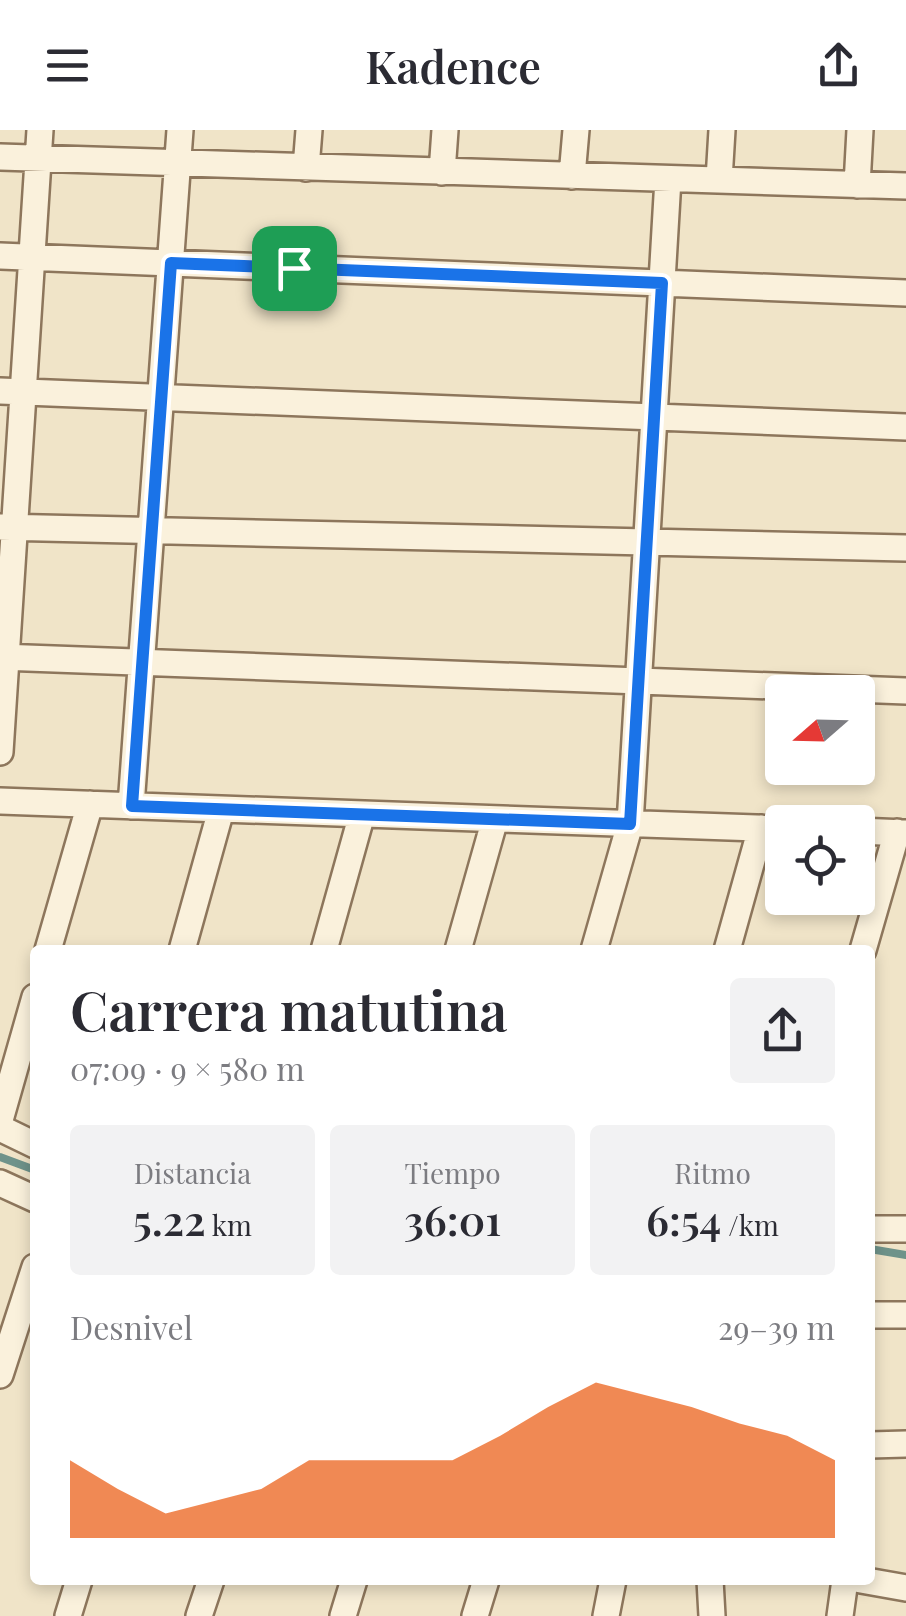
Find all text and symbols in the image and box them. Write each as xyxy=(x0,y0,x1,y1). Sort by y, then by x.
text: Kadence xyxy=(365,35,541,95)
icon: menu xyxy=(40,38,95,93)
icon: share xyxy=(811,38,866,93)
pin xyxy=(252,226,337,311)
icon: arrive xyxy=(267,241,322,296)
north arrow xyxy=(765,675,875,785)
map controls xyxy=(765,675,875,915)
button: locate xyxy=(765,805,875,915)
text: Carrera matutina xyxy=(70,971,507,1045)
button: share xyxy=(730,978,835,1083)
text: 07:09 · 9 × 580 m xyxy=(70,1046,305,1089)
text: Distancia xyxy=(134,1154,251,1191)
text: Tiempo xyxy=(404,1154,501,1191)
text: Ritmo xyxy=(674,1154,751,1191)
text: 5.22 xyxy=(133,1191,206,1247)
text: 36:01 xyxy=(404,1191,501,1247)
text: 6:54 xyxy=(646,1191,721,1247)
text: km xyxy=(206,1206,252,1243)
text: /km xyxy=(721,1206,779,1243)
text: Desnivel xyxy=(70,1305,193,1348)
text: 29–39 m xyxy=(718,1305,835,1348)

